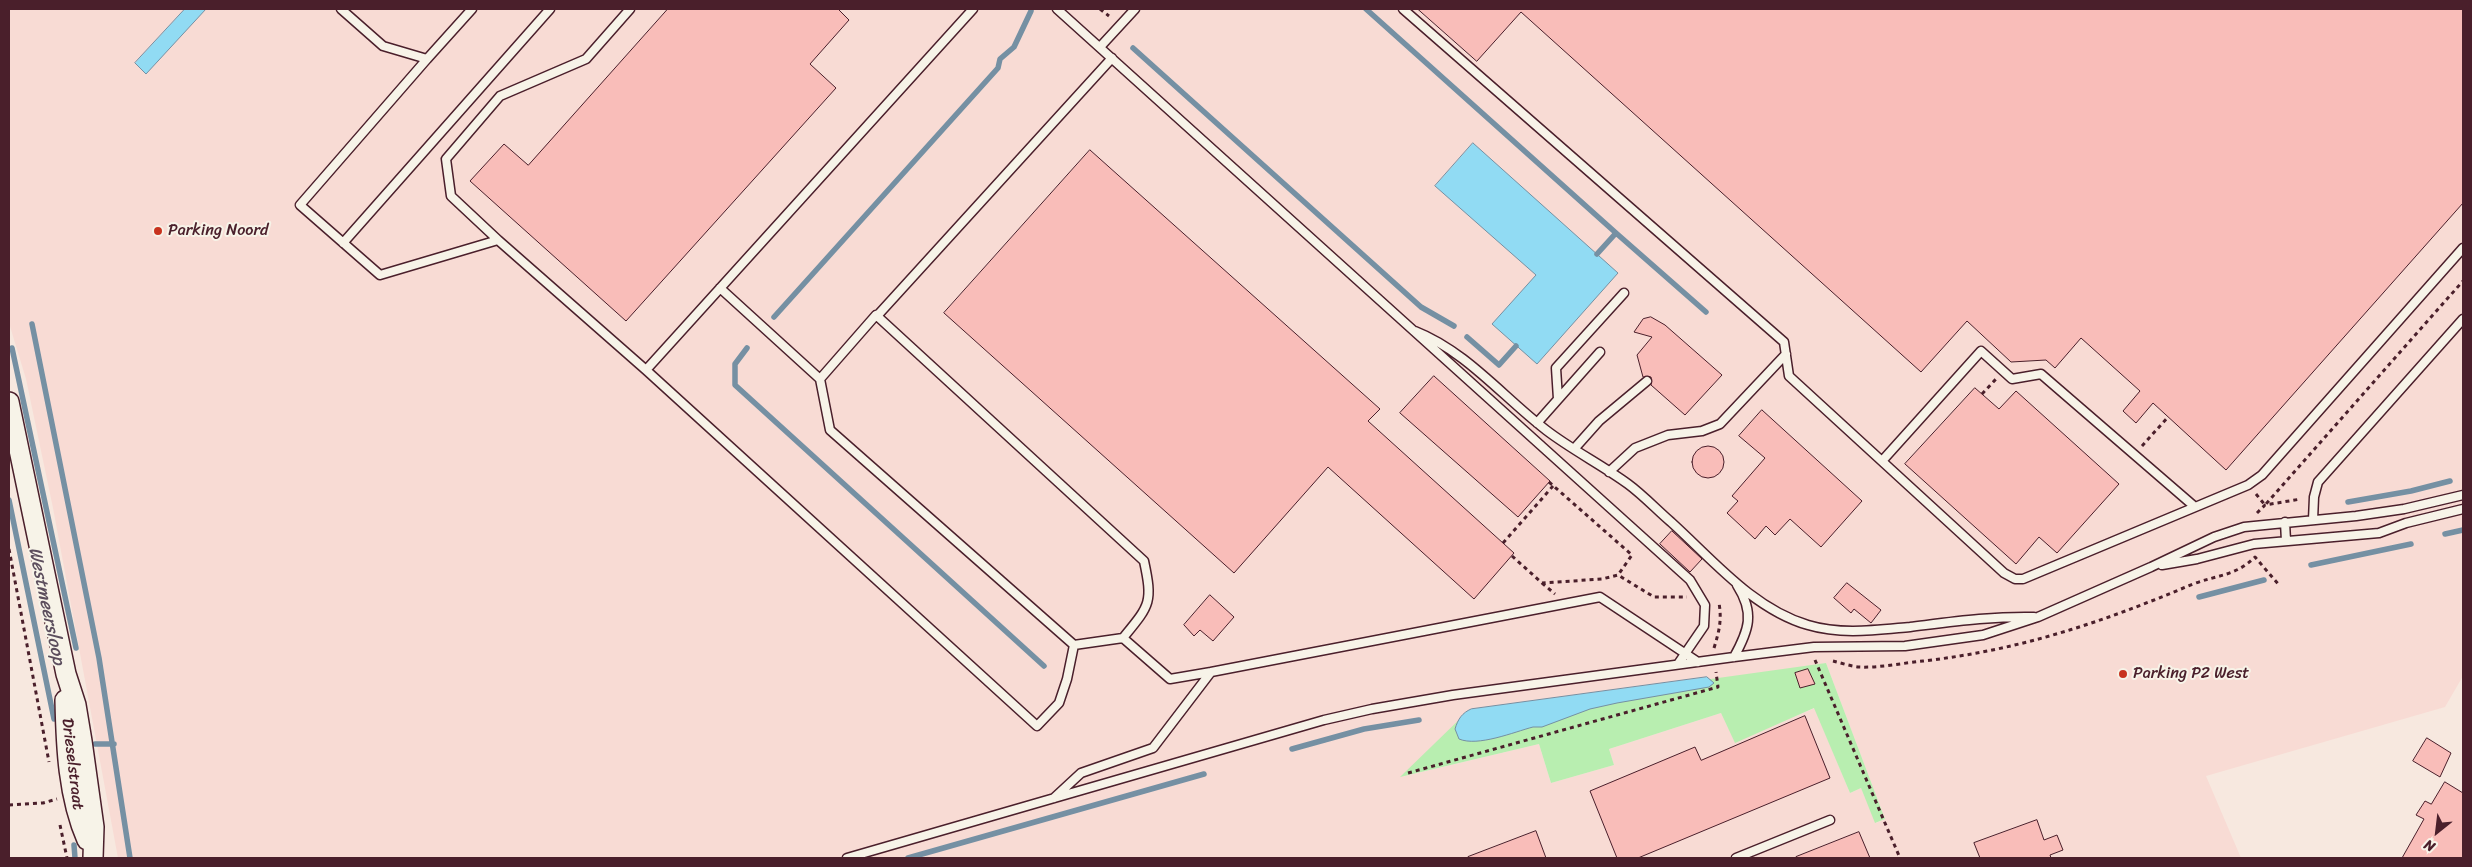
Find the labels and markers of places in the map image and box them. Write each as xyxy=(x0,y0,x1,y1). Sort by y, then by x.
place label: Parking Noord xyxy=(168,221,268,241)
marker: Parking Noord xyxy=(152,225,164,237)
place label: Parking P2 West xyxy=(2133,664,2249,684)
marker: Parking P2 West xyxy=(2117,668,2129,680)

